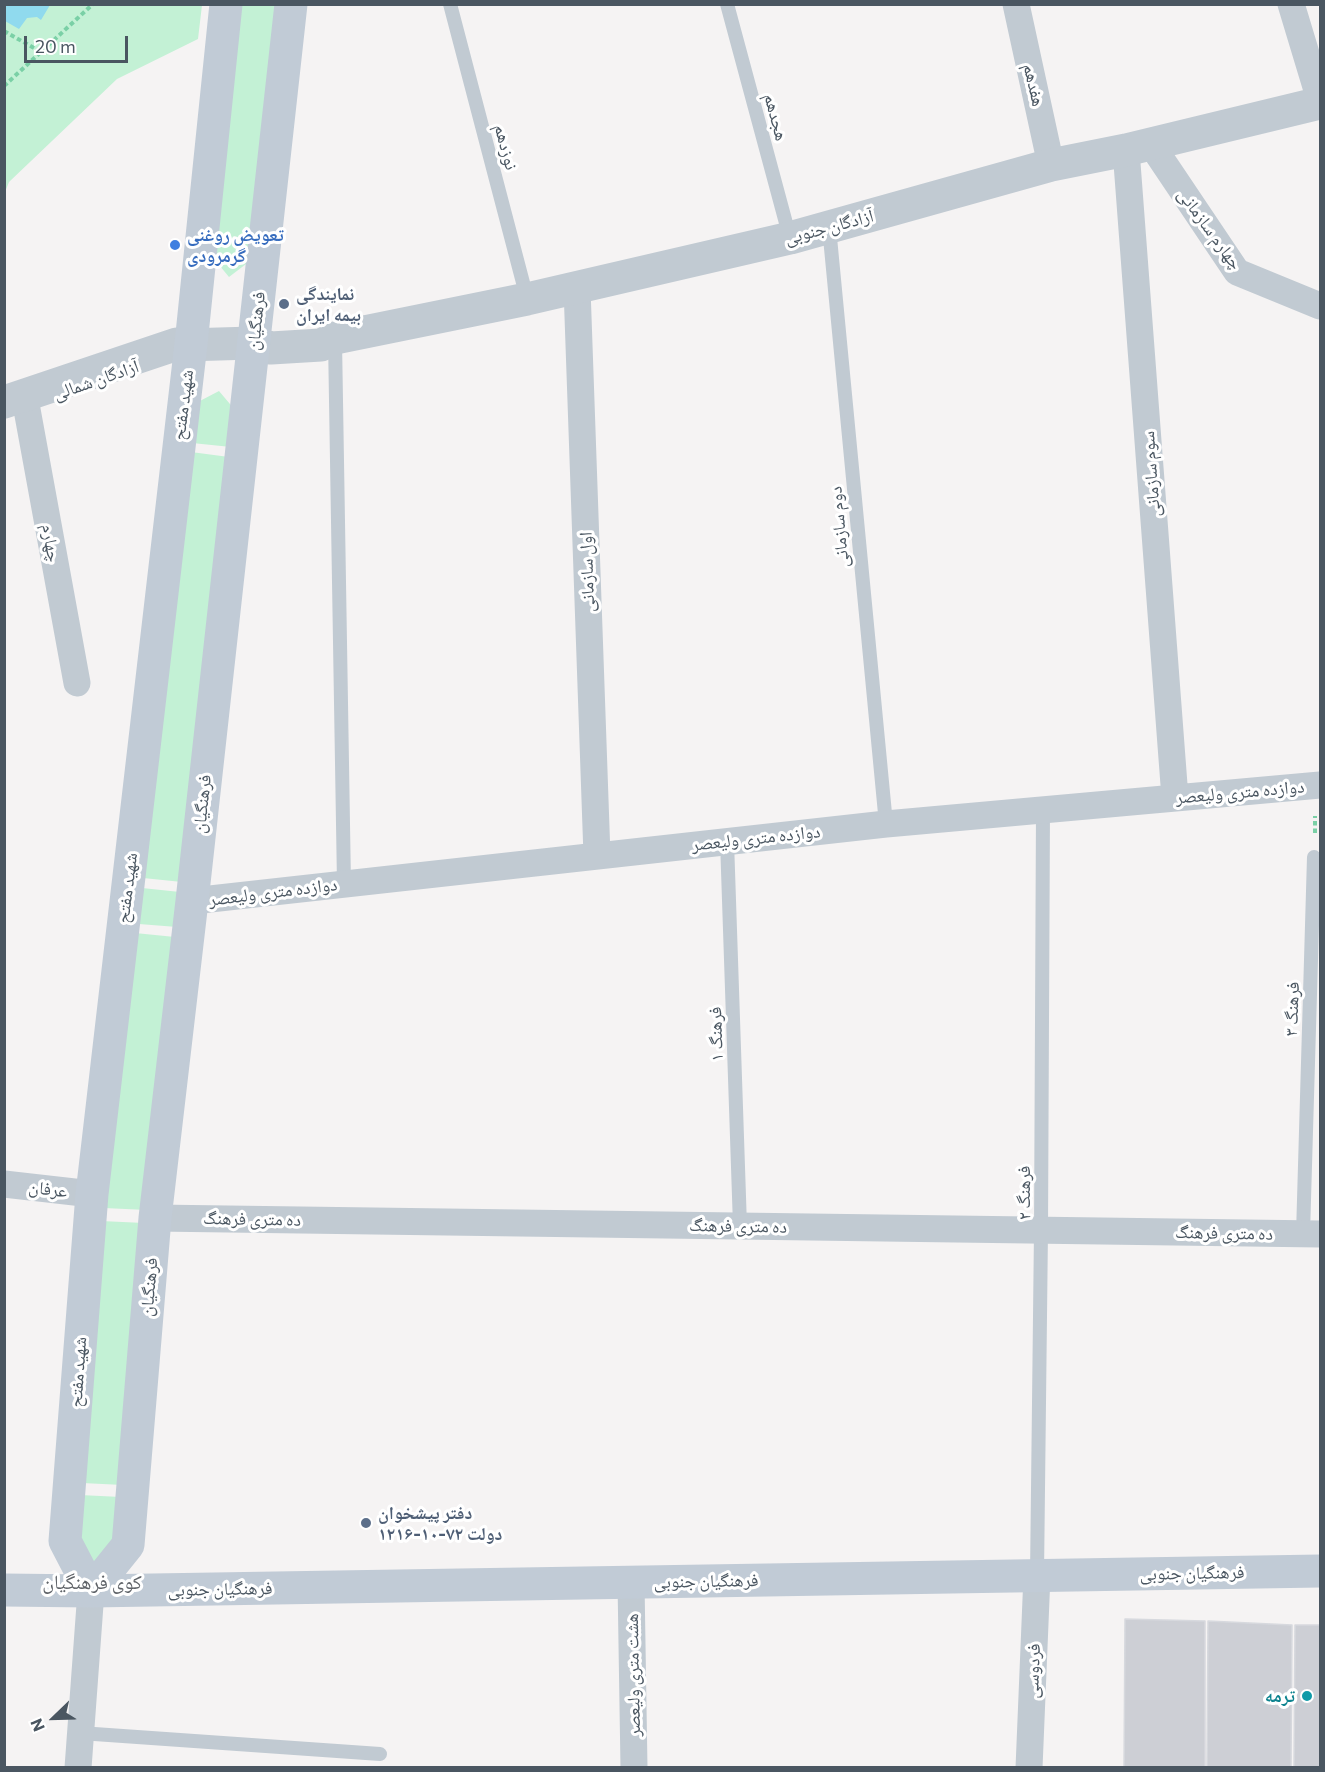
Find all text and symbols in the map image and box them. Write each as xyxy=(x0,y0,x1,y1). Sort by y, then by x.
scale bar xyxy=(27,24,130,62)
text: 20 m xyxy=(35,35,76,57)
street label: هفدهم xyxy=(1019,61,1049,109)
street label: هجدهم xyxy=(759,91,793,143)
street label: نوزدهم xyxy=(490,122,522,172)
street label: چهارم سازمانی xyxy=(1173,184,1247,274)
street label: آزادگان جنوبی xyxy=(782,205,876,249)
place label: تعویض روغنی گرمرودی xyxy=(187,224,284,266)
marker: تعویض روغنی گرمرودی xyxy=(168,238,182,252)
place label: نمایندگی بیمه ایران xyxy=(296,283,361,326)
street label: فرهنگیان xyxy=(242,290,270,352)
marker: نمایندگی بیمه ایران xyxy=(277,297,291,311)
street label: آزادگان شمالی xyxy=(50,355,142,405)
street label: شهید مفتح xyxy=(168,369,198,441)
street label: سوم سازمانی xyxy=(1137,430,1165,518)
street label: دوم سازمانی xyxy=(825,485,853,569)
street label: چهارم xyxy=(37,522,65,564)
street label: اول سازمانی xyxy=(575,532,599,612)
street label: فرهنگیان xyxy=(188,773,216,835)
street label: دوازده متری ولیعصر xyxy=(1175,776,1305,808)
street label: دوازده متری ولیعصر xyxy=(691,820,821,856)
street label: شهید مفتح xyxy=(112,852,142,924)
street label: دوازده متری ولیعصر xyxy=(208,873,338,911)
street label: فرهنگ ۳ xyxy=(1280,981,1304,1037)
street label: فرهنگ ۱ xyxy=(704,1006,728,1062)
street label: فرهنگ ۲ xyxy=(1013,1166,1035,1220)
street label: عرفان xyxy=(27,1176,69,1202)
street label: ده متری فرهنگ xyxy=(203,1207,301,1231)
street label: ده متری فرهنگ xyxy=(689,1214,787,1238)
street label: ده متری فرهنگ xyxy=(1175,1221,1273,1245)
street label: فرهنگیان xyxy=(136,1257,162,1317)
street label: شهید مفتح xyxy=(65,1336,91,1408)
place label: دفتر پیشخوان دولت ۷۲-۱۰-۱۲۱۶ xyxy=(378,1502,502,1544)
marker: دفتر پیشخوان دولت ۷۲-۱۰-۱۲۱۶ xyxy=(359,1516,373,1530)
street label: فرهنگیان جنوبی xyxy=(1139,1561,1245,1585)
street label: فرهنگیان جنوبی xyxy=(653,1569,759,1593)
district label: کوی فرهنگیان xyxy=(42,1570,142,1594)
street label: فرهنگیان جنوبی xyxy=(167,1577,273,1601)
street label: هشت متری ولیعصر xyxy=(621,1613,645,1737)
street label: فردوسی xyxy=(1021,1643,1045,1699)
place label: ترمه xyxy=(1265,1685,1295,1707)
north arrow xyxy=(24,1688,84,1748)
marker: ترمه xyxy=(1300,1689,1314,1703)
text: N xyxy=(26,1716,48,1734)

